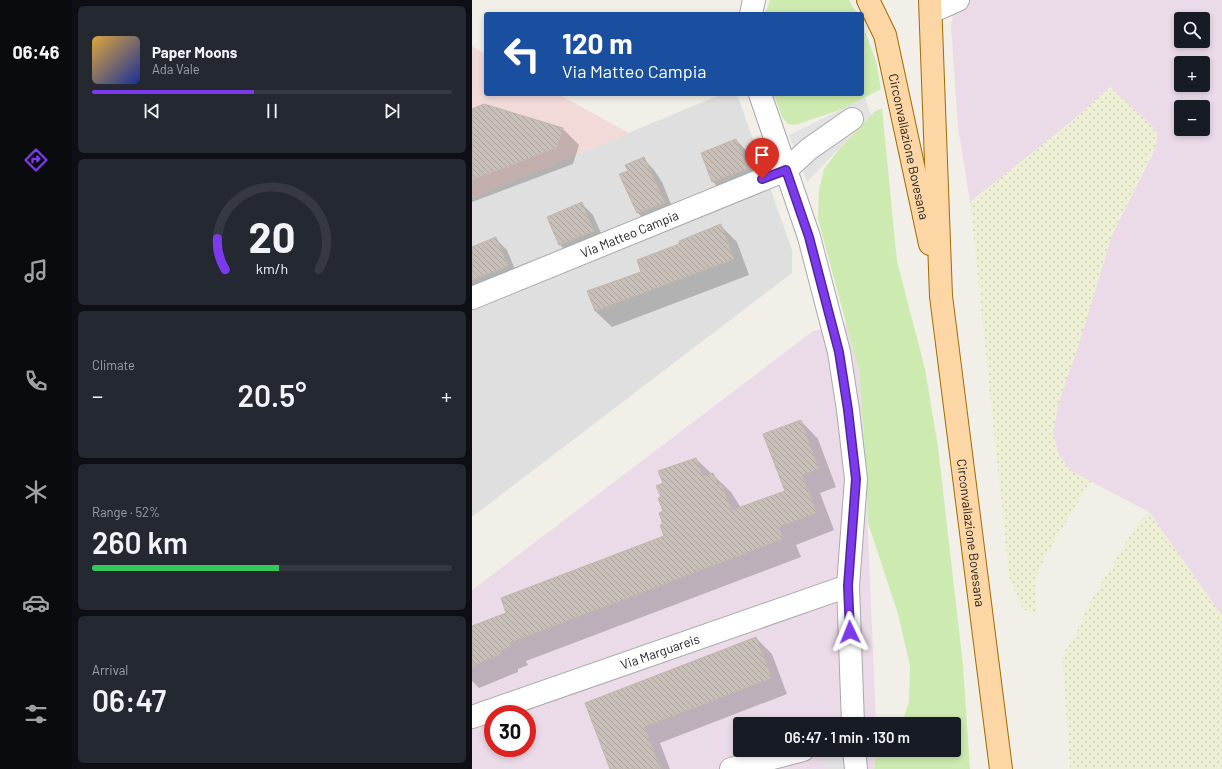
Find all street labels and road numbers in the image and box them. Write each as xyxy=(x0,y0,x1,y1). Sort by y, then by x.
street label: Circonvallazione Bovesana xyxy=(886,72,933,221)
street label: Via Matteo Campia xyxy=(578,207,681,261)
street label: Circonvallazione Bovesana xyxy=(954,458,988,608)
street label: Via Marguareis xyxy=(618,630,702,673)

